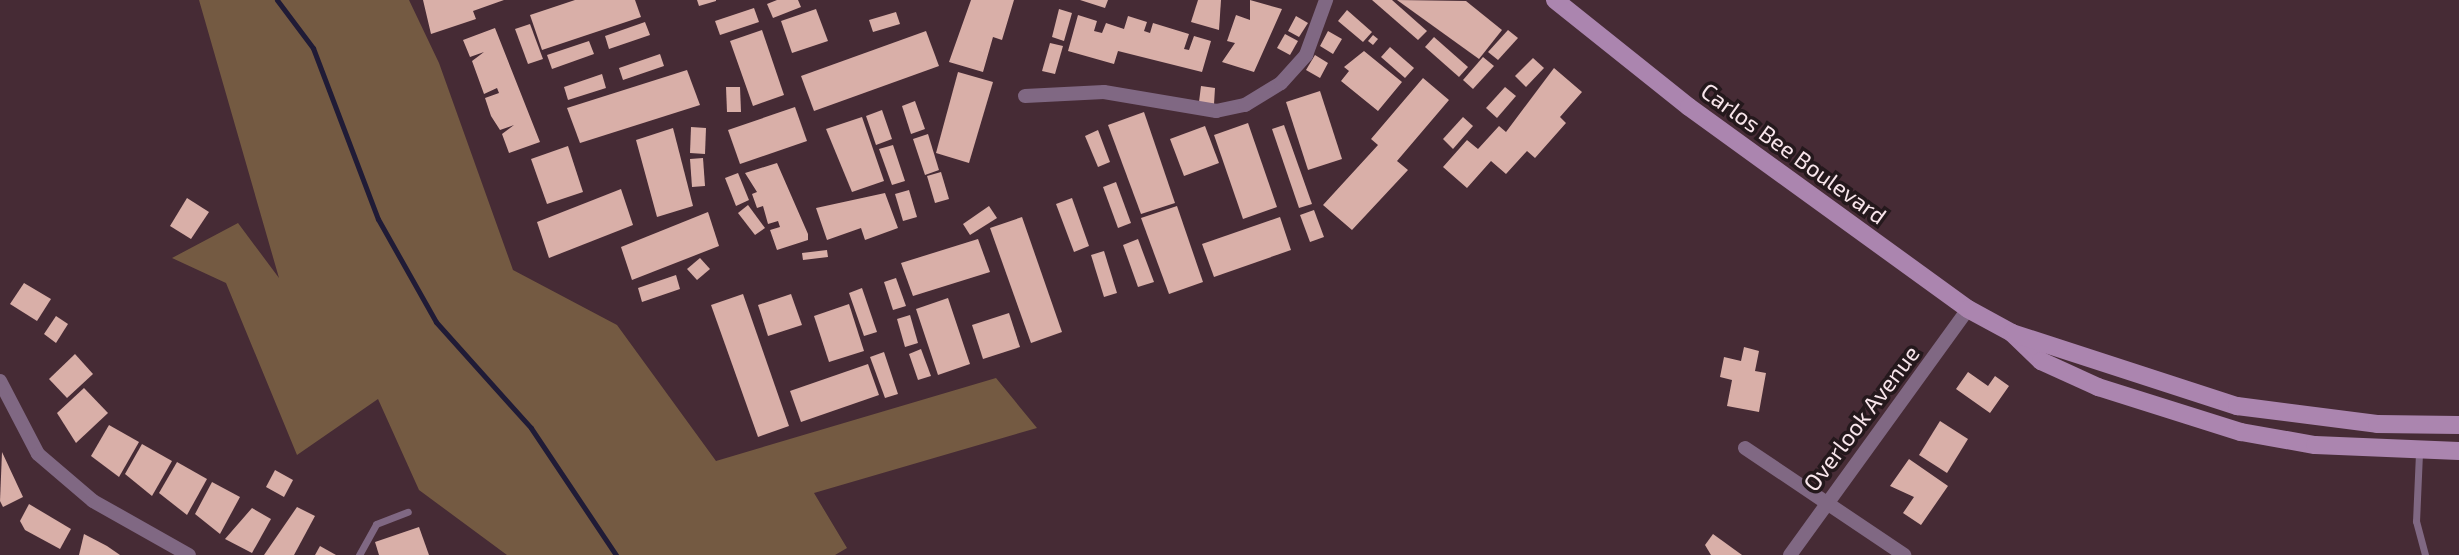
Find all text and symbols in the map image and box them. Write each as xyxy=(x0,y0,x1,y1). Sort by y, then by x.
street label: Carlos Bee Boulevard xyxy=(1696,77,1892,229)
street label: Overlook Avenue xyxy=(1797,339,1925,497)

